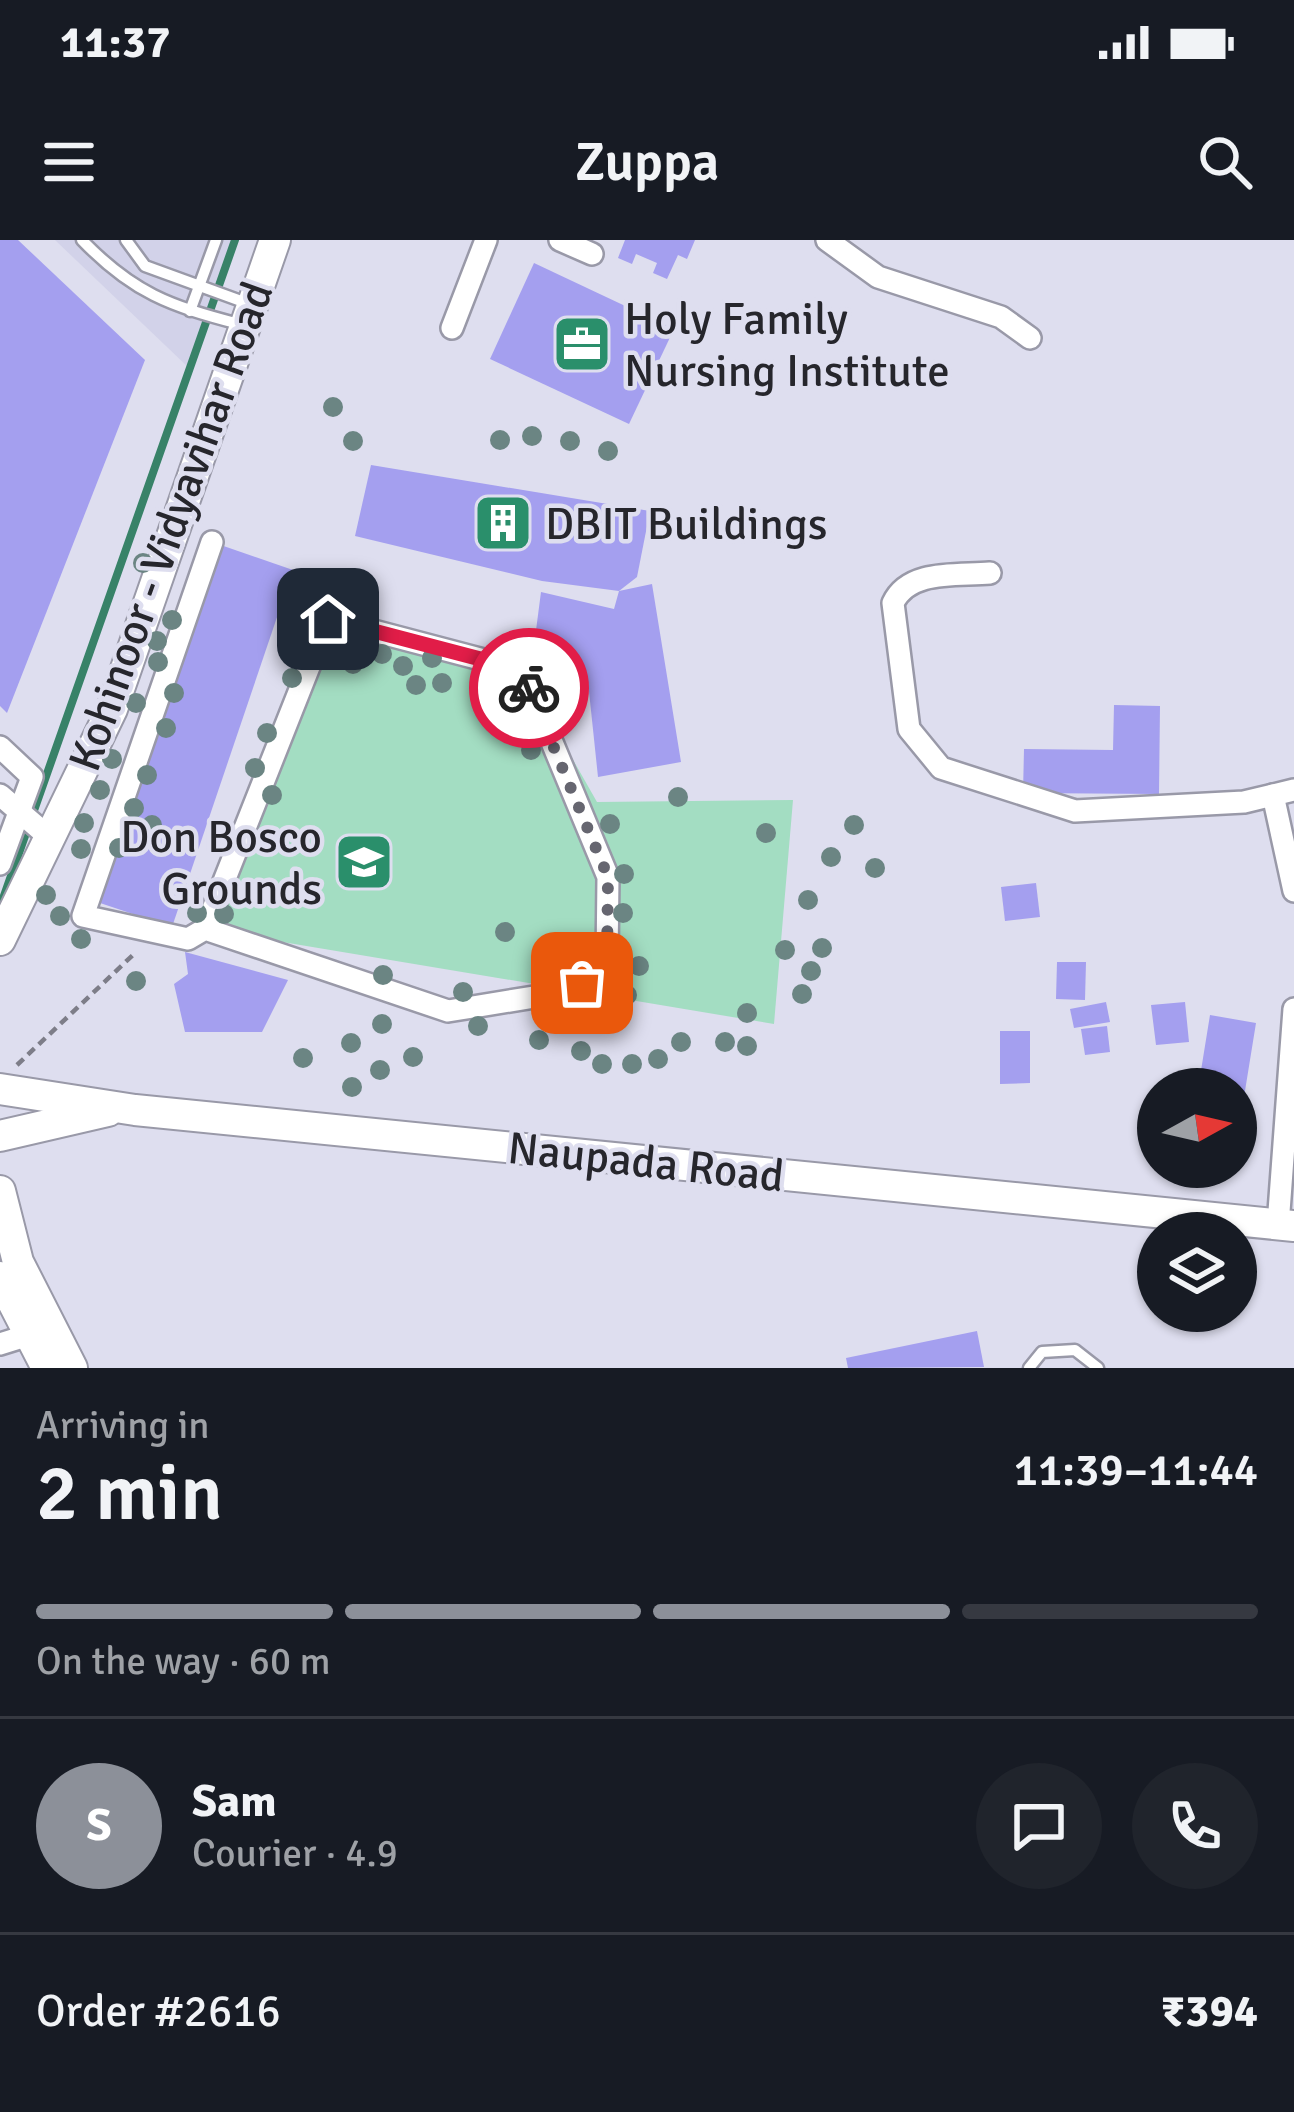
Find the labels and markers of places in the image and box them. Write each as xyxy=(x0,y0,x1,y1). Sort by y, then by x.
place label: Holy Family Nursing Institute xyxy=(624,292,950,399)
office icon: Holy Family Nursing Institute xyxy=(551,313,613,375)
building icon: DBIT Buildings xyxy=(472,492,534,554)
place label: DBIT Buildings xyxy=(545,497,827,552)
pin xyxy=(277,568,379,670)
place label: Don Bosco Grounds xyxy=(120,810,322,917)
school or university icon: Don Bosco Grounds xyxy=(333,831,395,893)
pin xyxy=(531,932,633,1034)

